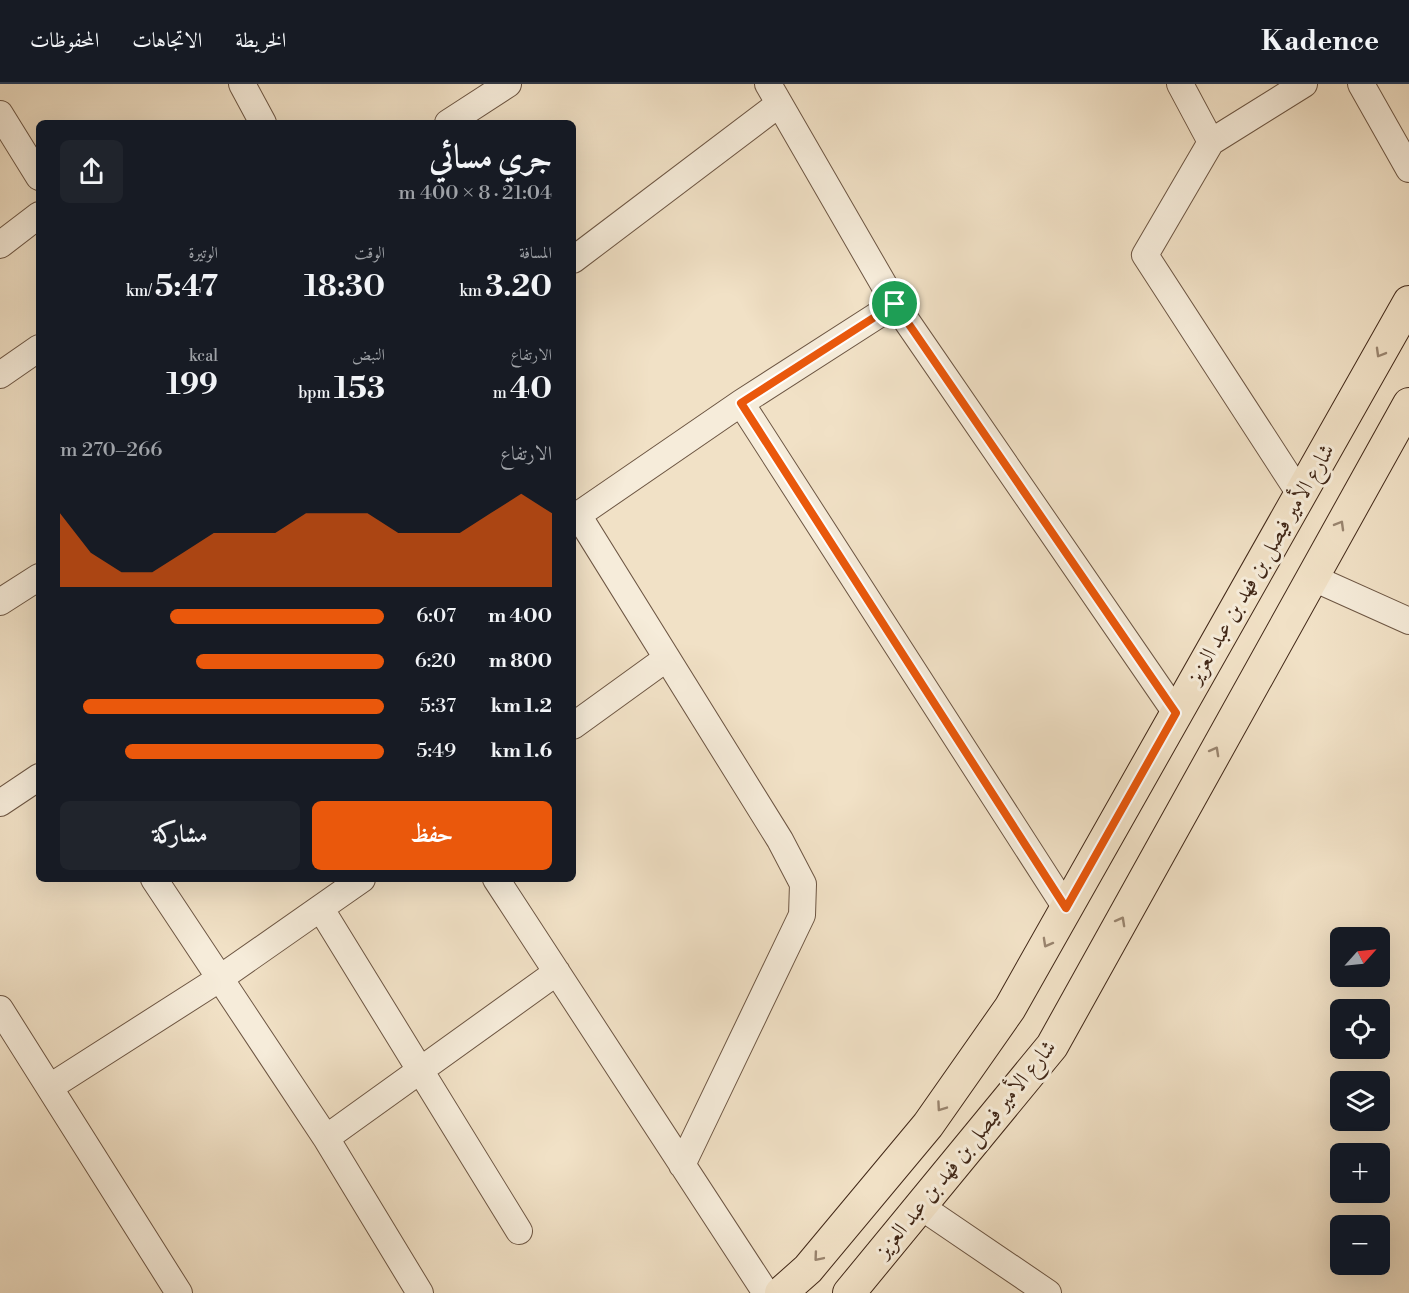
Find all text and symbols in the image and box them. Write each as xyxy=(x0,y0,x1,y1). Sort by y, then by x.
text: Kadence xyxy=(1261,24,1379,59)
text: المحفوظات xyxy=(30,28,99,54)
text: الاتجاهات xyxy=(132,28,202,54)
text: الخريطة xyxy=(235,28,286,54)
text: جري مسائي xyxy=(429,138,552,179)
button: share xyxy=(60,140,123,203)
text: 21:04 · 8 × 400 m xyxy=(398,181,552,206)
text: الوتيرة xyxy=(188,243,218,263)
text: الوقت xyxy=(354,243,385,263)
text: المسافة xyxy=(519,243,552,263)
text: 5:47 xyxy=(155,268,218,306)
text: 18:30 xyxy=(304,268,385,306)
text: 3.20 xyxy=(485,268,552,306)
pin xyxy=(869,278,920,329)
text: /km xyxy=(126,281,155,301)
text: km xyxy=(459,281,485,301)
icon: arrive xyxy=(878,287,911,320)
text: النبض xyxy=(352,345,385,365)
text: الارتفاع xyxy=(510,345,552,365)
text: kcal xyxy=(189,346,218,366)
one-way arrow xyxy=(1376,347,1387,357)
text: 199 xyxy=(166,366,218,404)
text: 153 xyxy=(334,370,385,408)
text: 40 xyxy=(510,370,552,408)
text: bpm xyxy=(298,383,334,403)
text: m xyxy=(493,383,510,403)
text: 266–270 m xyxy=(60,438,162,463)
street label: شارع الأمير فيصل بن فهد بن عبد العزيز xyxy=(1178,438,1344,692)
text: الارتفاع xyxy=(500,442,552,467)
one-way arrow xyxy=(1333,521,1344,531)
text: 6:07 xyxy=(416,604,456,629)
text: 400 m xyxy=(488,604,552,629)
text: 6:20 xyxy=(415,649,456,674)
text: 800 m xyxy=(489,649,552,674)
text: 5:37 xyxy=(420,694,456,719)
text: 1.2 km xyxy=(490,694,552,719)
text: 5:49 xyxy=(416,739,456,764)
text: 1.6 km xyxy=(490,739,552,764)
one-way arrow xyxy=(1208,747,1219,757)
button: مشاركة xyxy=(60,801,300,870)
button: حفظ xyxy=(312,801,552,870)
one-way arrow xyxy=(1114,917,1125,928)
north arrow xyxy=(1330,927,1390,987)
map controls xyxy=(1330,927,1390,1275)
one-way arrow xyxy=(1043,937,1054,947)
button: locate xyxy=(1330,999,1390,1059)
street label: شارع الأمير فيصل بن فهد بن عبد العزيز xyxy=(866,1033,1065,1267)
button: layers xyxy=(1330,1071,1390,1131)
one-way arrow xyxy=(937,1100,948,1111)
button: + xyxy=(1330,1143,1390,1203)
button: − xyxy=(1330,1215,1390,1275)
one-way arrow xyxy=(814,1251,825,1262)

